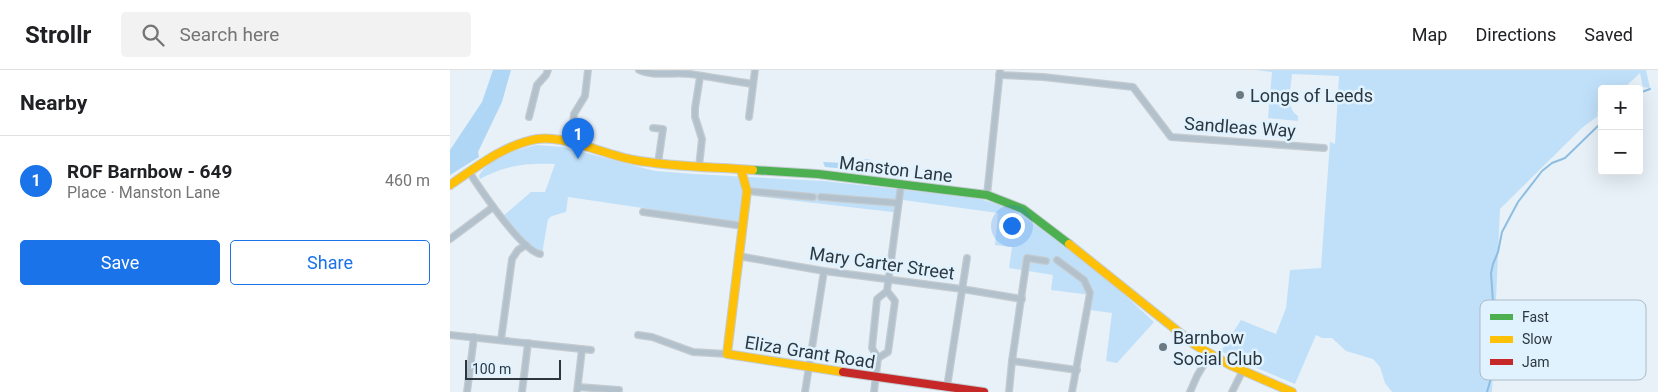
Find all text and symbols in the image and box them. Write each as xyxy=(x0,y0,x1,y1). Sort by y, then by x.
search box xyxy=(121,12,471,57)
text: Strollr xyxy=(25,21,91,49)
icon: search xyxy=(139,21,167,49)
text: Search here xyxy=(179,23,279,46)
text: Map xyxy=(1412,24,1447,45)
text: Directions xyxy=(1475,24,1556,45)
text: Saved xyxy=(1584,24,1633,45)
place label: Longs of Leeds xyxy=(1250,85,1373,106)
map controls xyxy=(1598,85,1643,175)
button: + xyxy=(1598,85,1643,130)
marker: Longs of Leeds xyxy=(1234,89,1246,101)
text: Nearby xyxy=(20,91,87,115)
street label: Sandleas Way xyxy=(1183,113,1297,141)
pin: 1 xyxy=(562,118,594,159)
button: − xyxy=(1598,130,1643,175)
street label: Manston Lane xyxy=(838,152,954,186)
text: ROF Barnbow - 649 xyxy=(67,160,232,183)
text: 1 xyxy=(31,171,41,190)
text: 460 m xyxy=(385,171,430,190)
text: Place · Manston Lane xyxy=(67,183,220,202)
your location xyxy=(999,213,1025,239)
button: Save xyxy=(20,240,220,285)
button: Share xyxy=(230,240,430,285)
street label: Mary Carter Street xyxy=(808,242,956,284)
legend xyxy=(1480,300,1646,380)
text: Fast xyxy=(1522,309,1549,325)
place label: Barnbow Social Club xyxy=(1173,327,1263,369)
street label: Eliza Grant Road xyxy=(743,331,877,373)
text: Slow xyxy=(1522,331,1553,347)
marker: Barnbow Social Club xyxy=(1157,341,1169,353)
text: Jam xyxy=(1522,354,1550,370)
scale bar xyxy=(465,357,561,380)
text: 100 m xyxy=(472,361,511,377)

